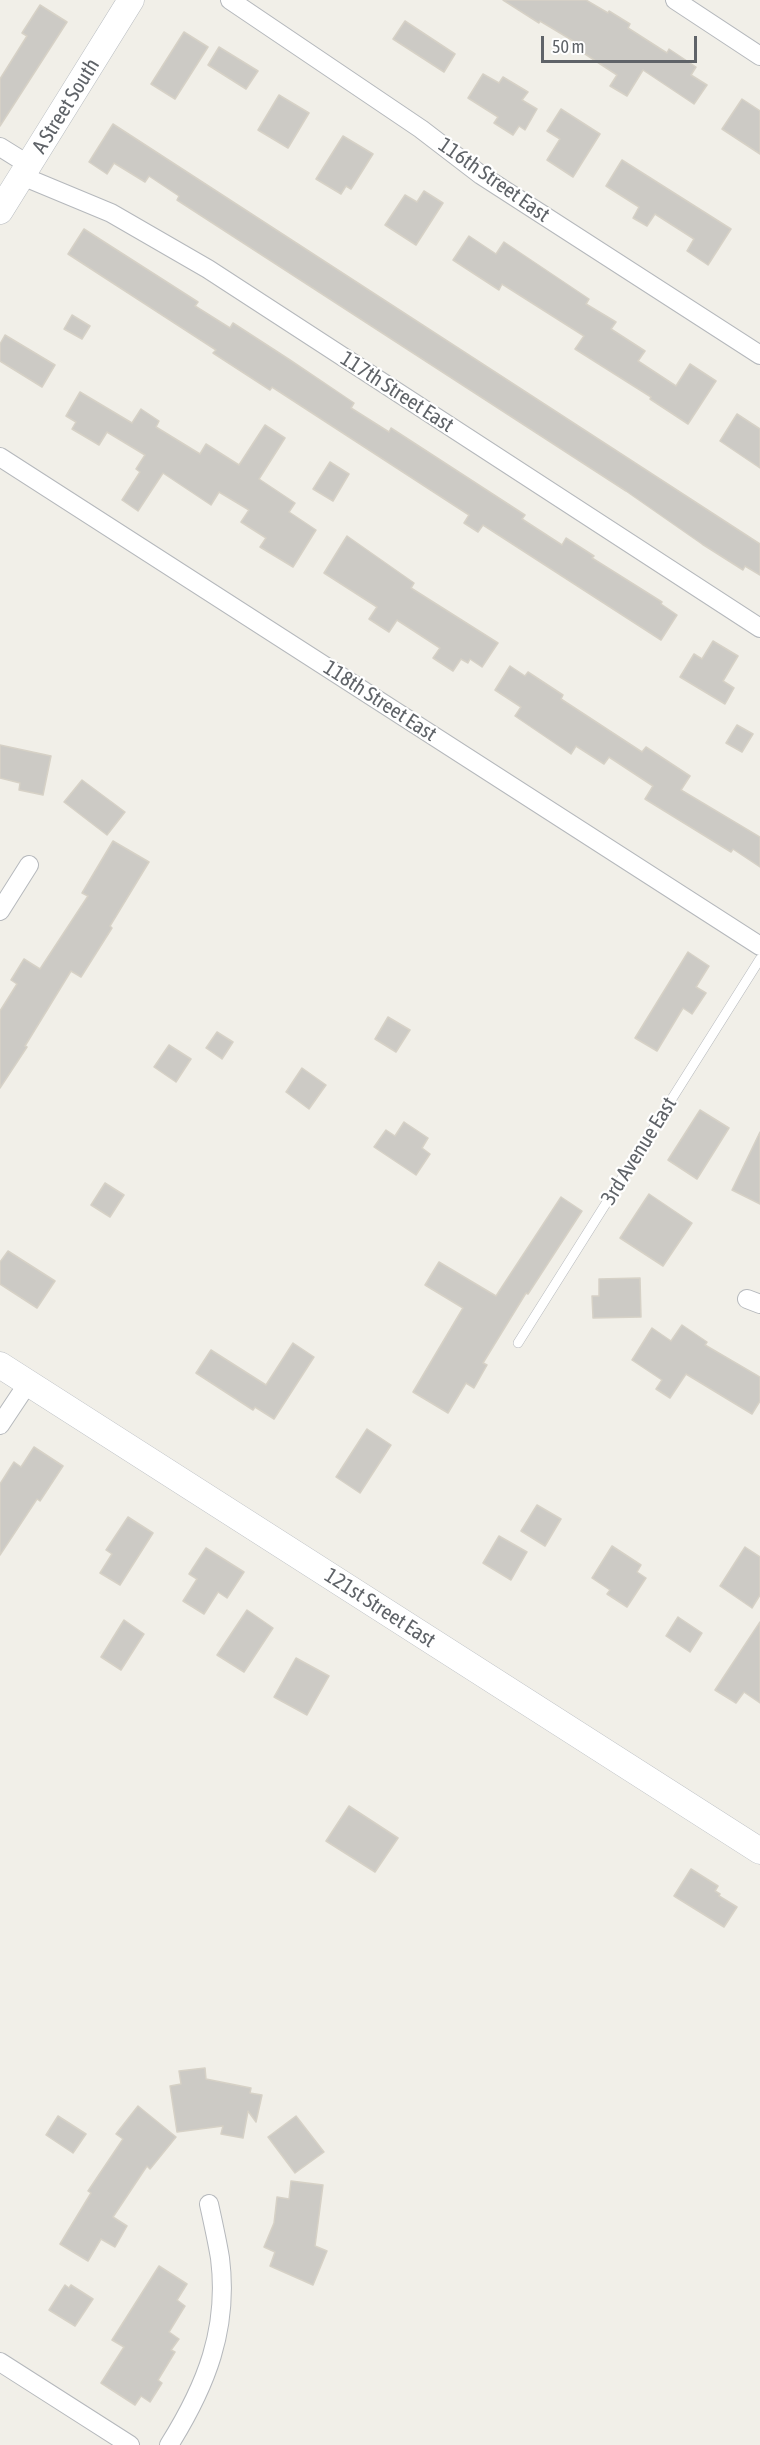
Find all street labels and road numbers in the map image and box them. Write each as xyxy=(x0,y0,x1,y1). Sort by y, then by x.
street label: A Street South xyxy=(27,54,105,158)
street label: 116th Street East xyxy=(434,132,554,228)
street label: 117th Street East xyxy=(336,346,458,438)
street label: 118th Street East xyxy=(319,655,441,747)
street label: 3rd Avenue East xyxy=(596,1093,682,1209)
street label: 121st Street East xyxy=(320,1563,440,1653)

